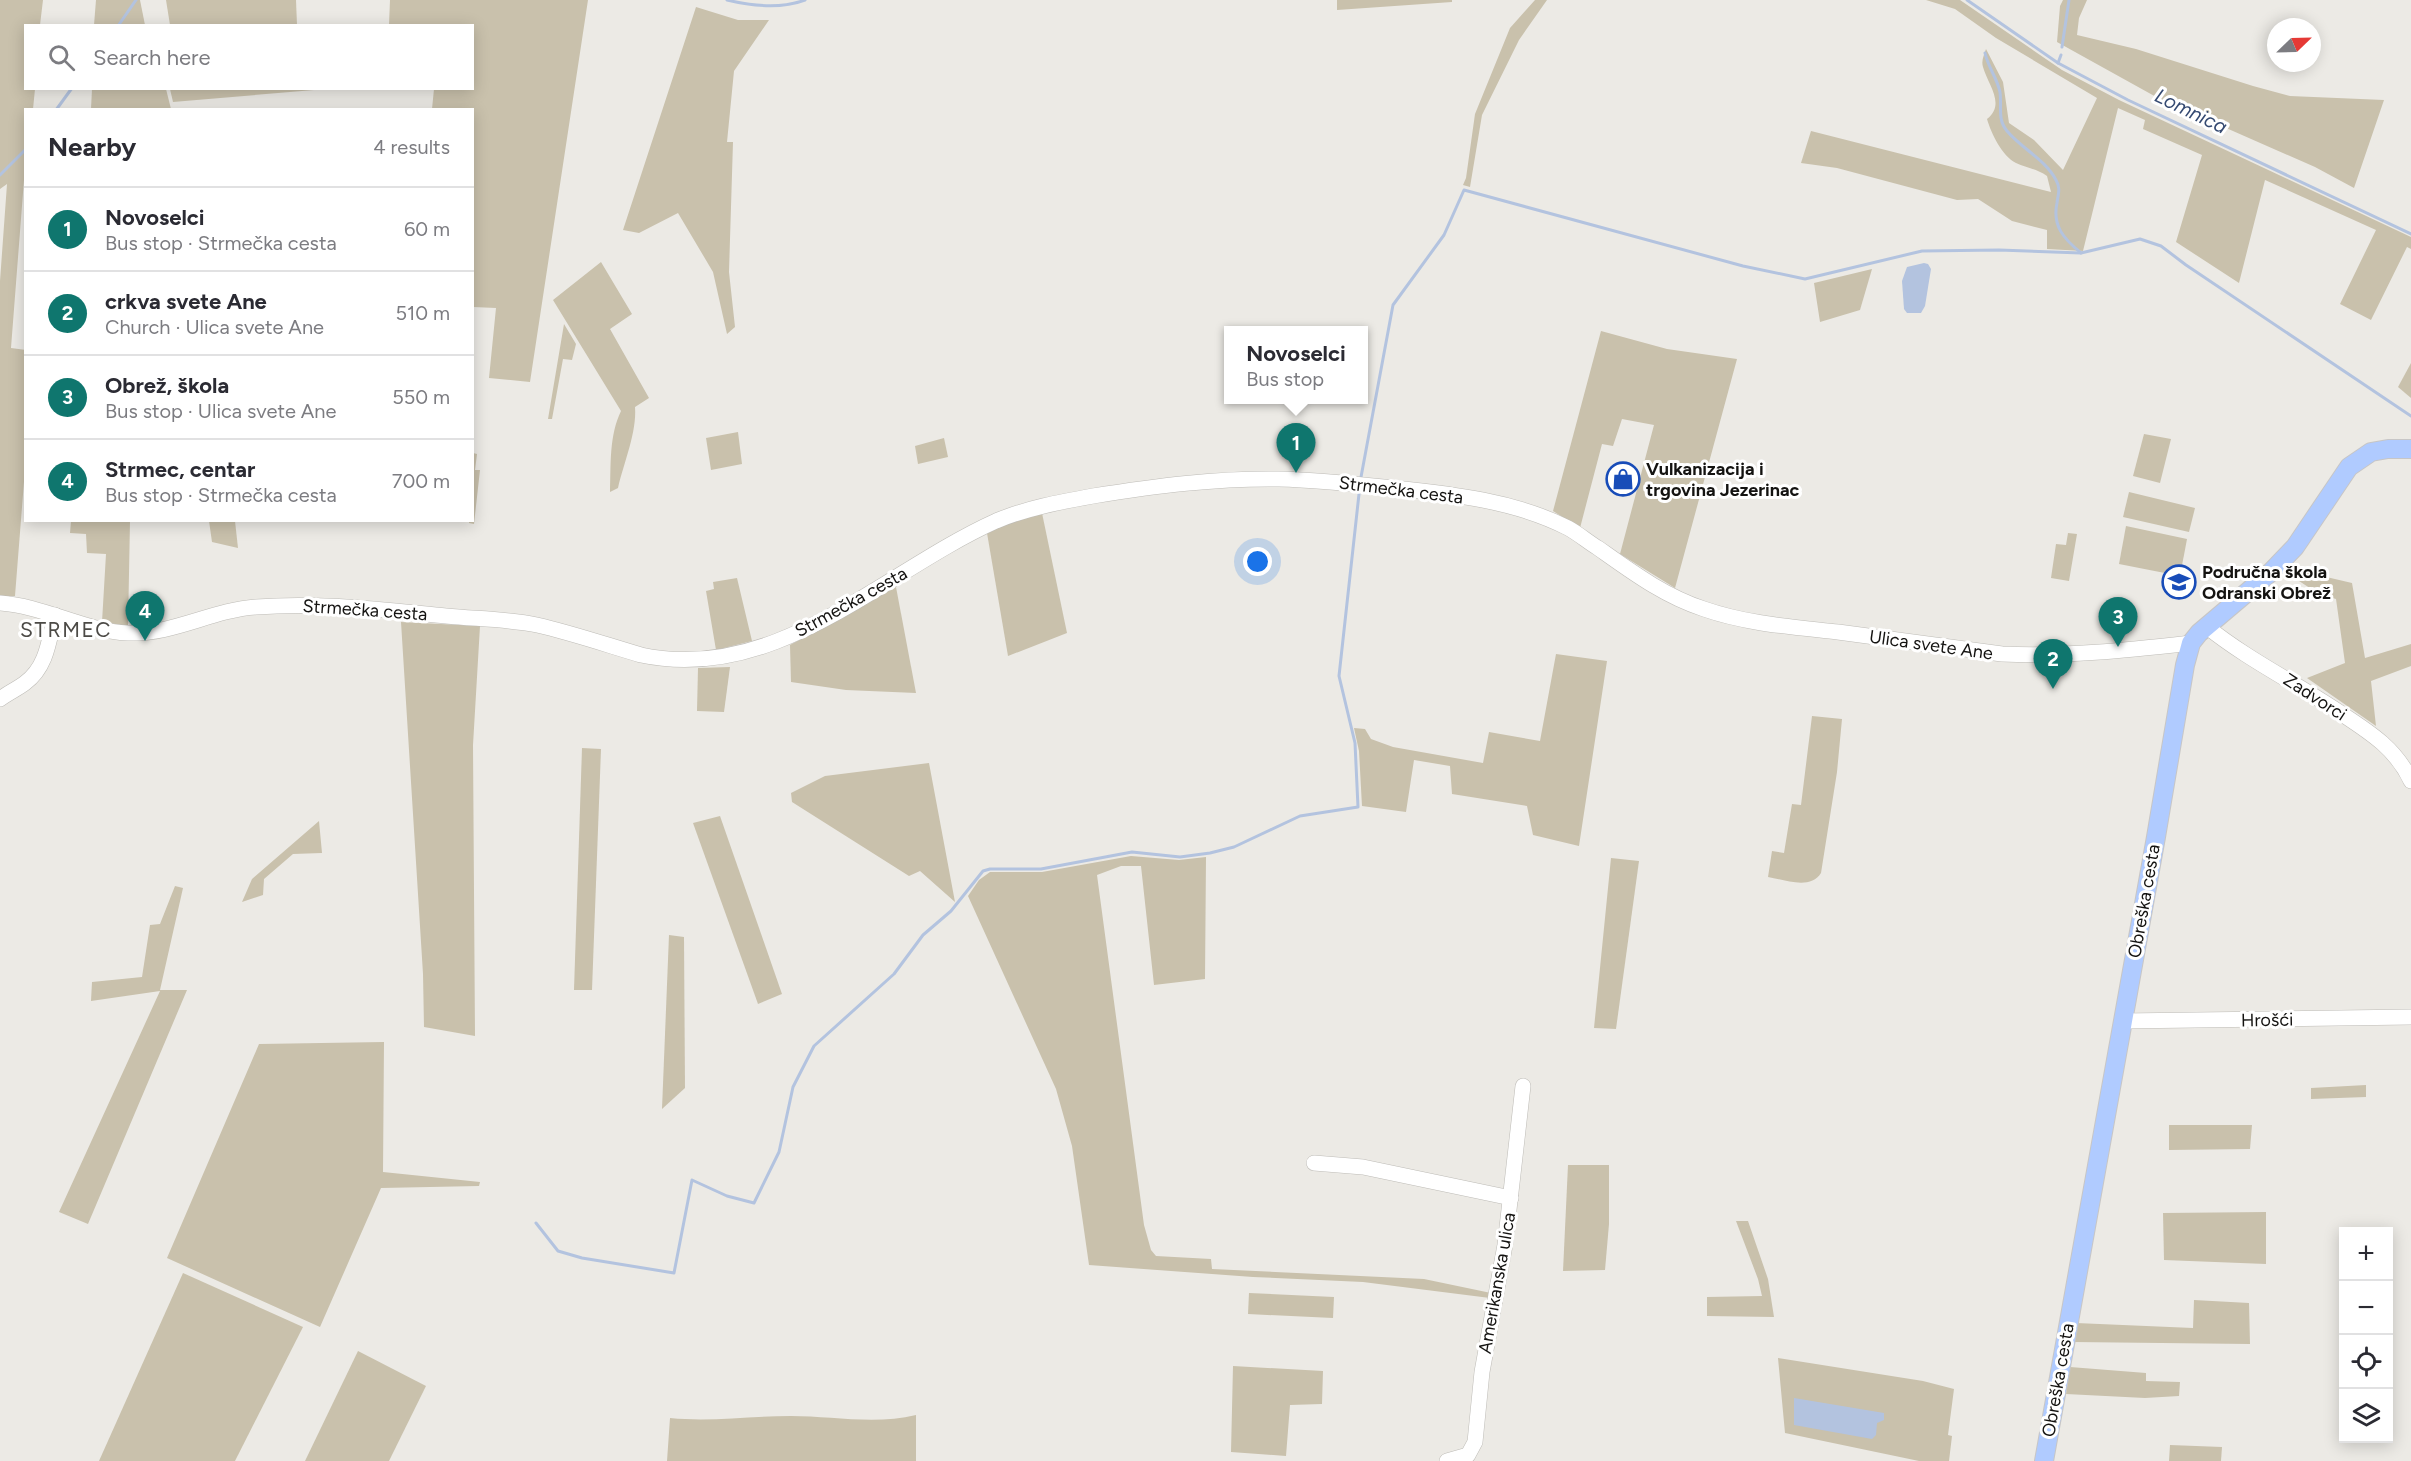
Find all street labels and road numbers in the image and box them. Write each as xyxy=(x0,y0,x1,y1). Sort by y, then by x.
street label: Strmečka cesta xyxy=(1338,471,1464,509)
street label: Strmečka cesta xyxy=(791,562,911,642)
street label: Strmečka cesta xyxy=(302,595,428,625)
street label: Ulica svete Ane xyxy=(1868,625,1994,665)
street label: Zadvorci xyxy=(2279,668,2351,726)
street label: Obreška cesta xyxy=(2123,842,2165,960)
street label: Hrošći xyxy=(2241,1009,2293,1031)
street label: Amerikanska ulica xyxy=(1474,1211,1520,1355)
street label: Obreška cesta xyxy=(2037,1321,2079,1439)

